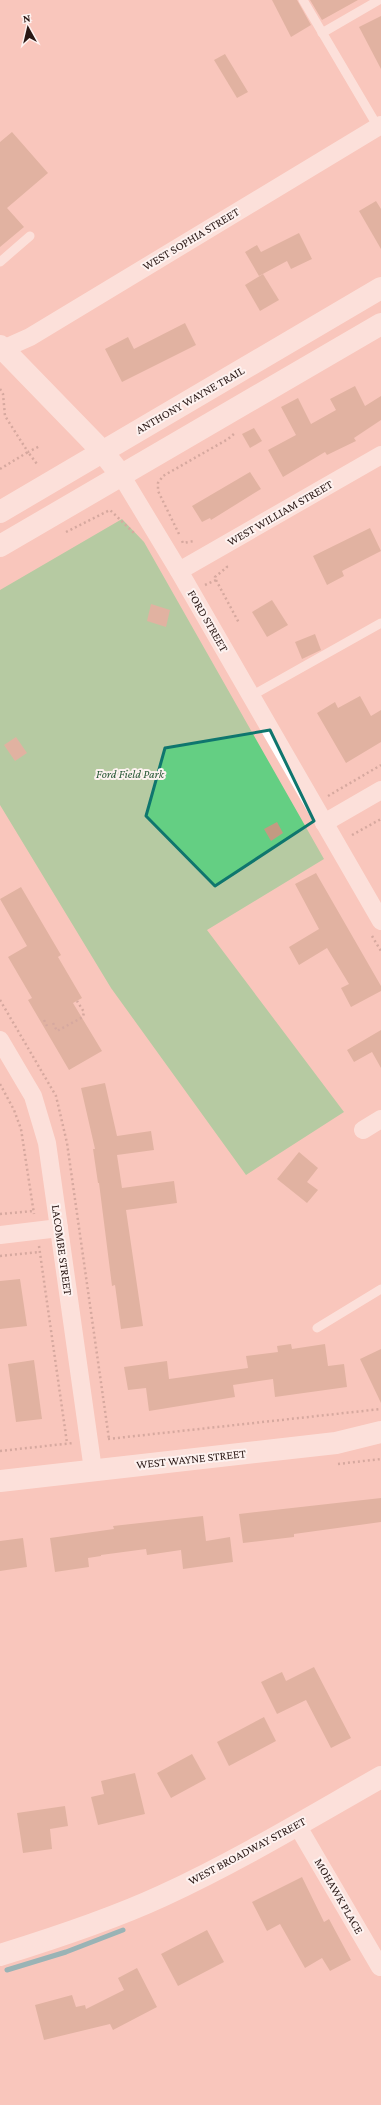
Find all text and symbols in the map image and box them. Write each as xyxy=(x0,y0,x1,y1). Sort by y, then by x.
north arrow xyxy=(8,8,48,48)
text: N xyxy=(22,12,32,25)
street label: WEST SOPHIA STREET xyxy=(140,204,242,273)
street label: ANTHONY WAYNE TRAIL xyxy=(133,363,247,437)
street label: WEST WILLIAM STREET xyxy=(225,477,336,549)
street label: FORD STREET xyxy=(185,588,232,655)
park label: Ford Field Park xyxy=(96,767,165,781)
street label: LACOMBE STREET xyxy=(49,1204,75,1297)
street label: WEST WAYNE STREET xyxy=(136,1446,247,1472)
street label: WEST BROADWAY STREET xyxy=(186,1814,309,1888)
street label: MOHAWK PLACE xyxy=(312,1856,367,1937)

